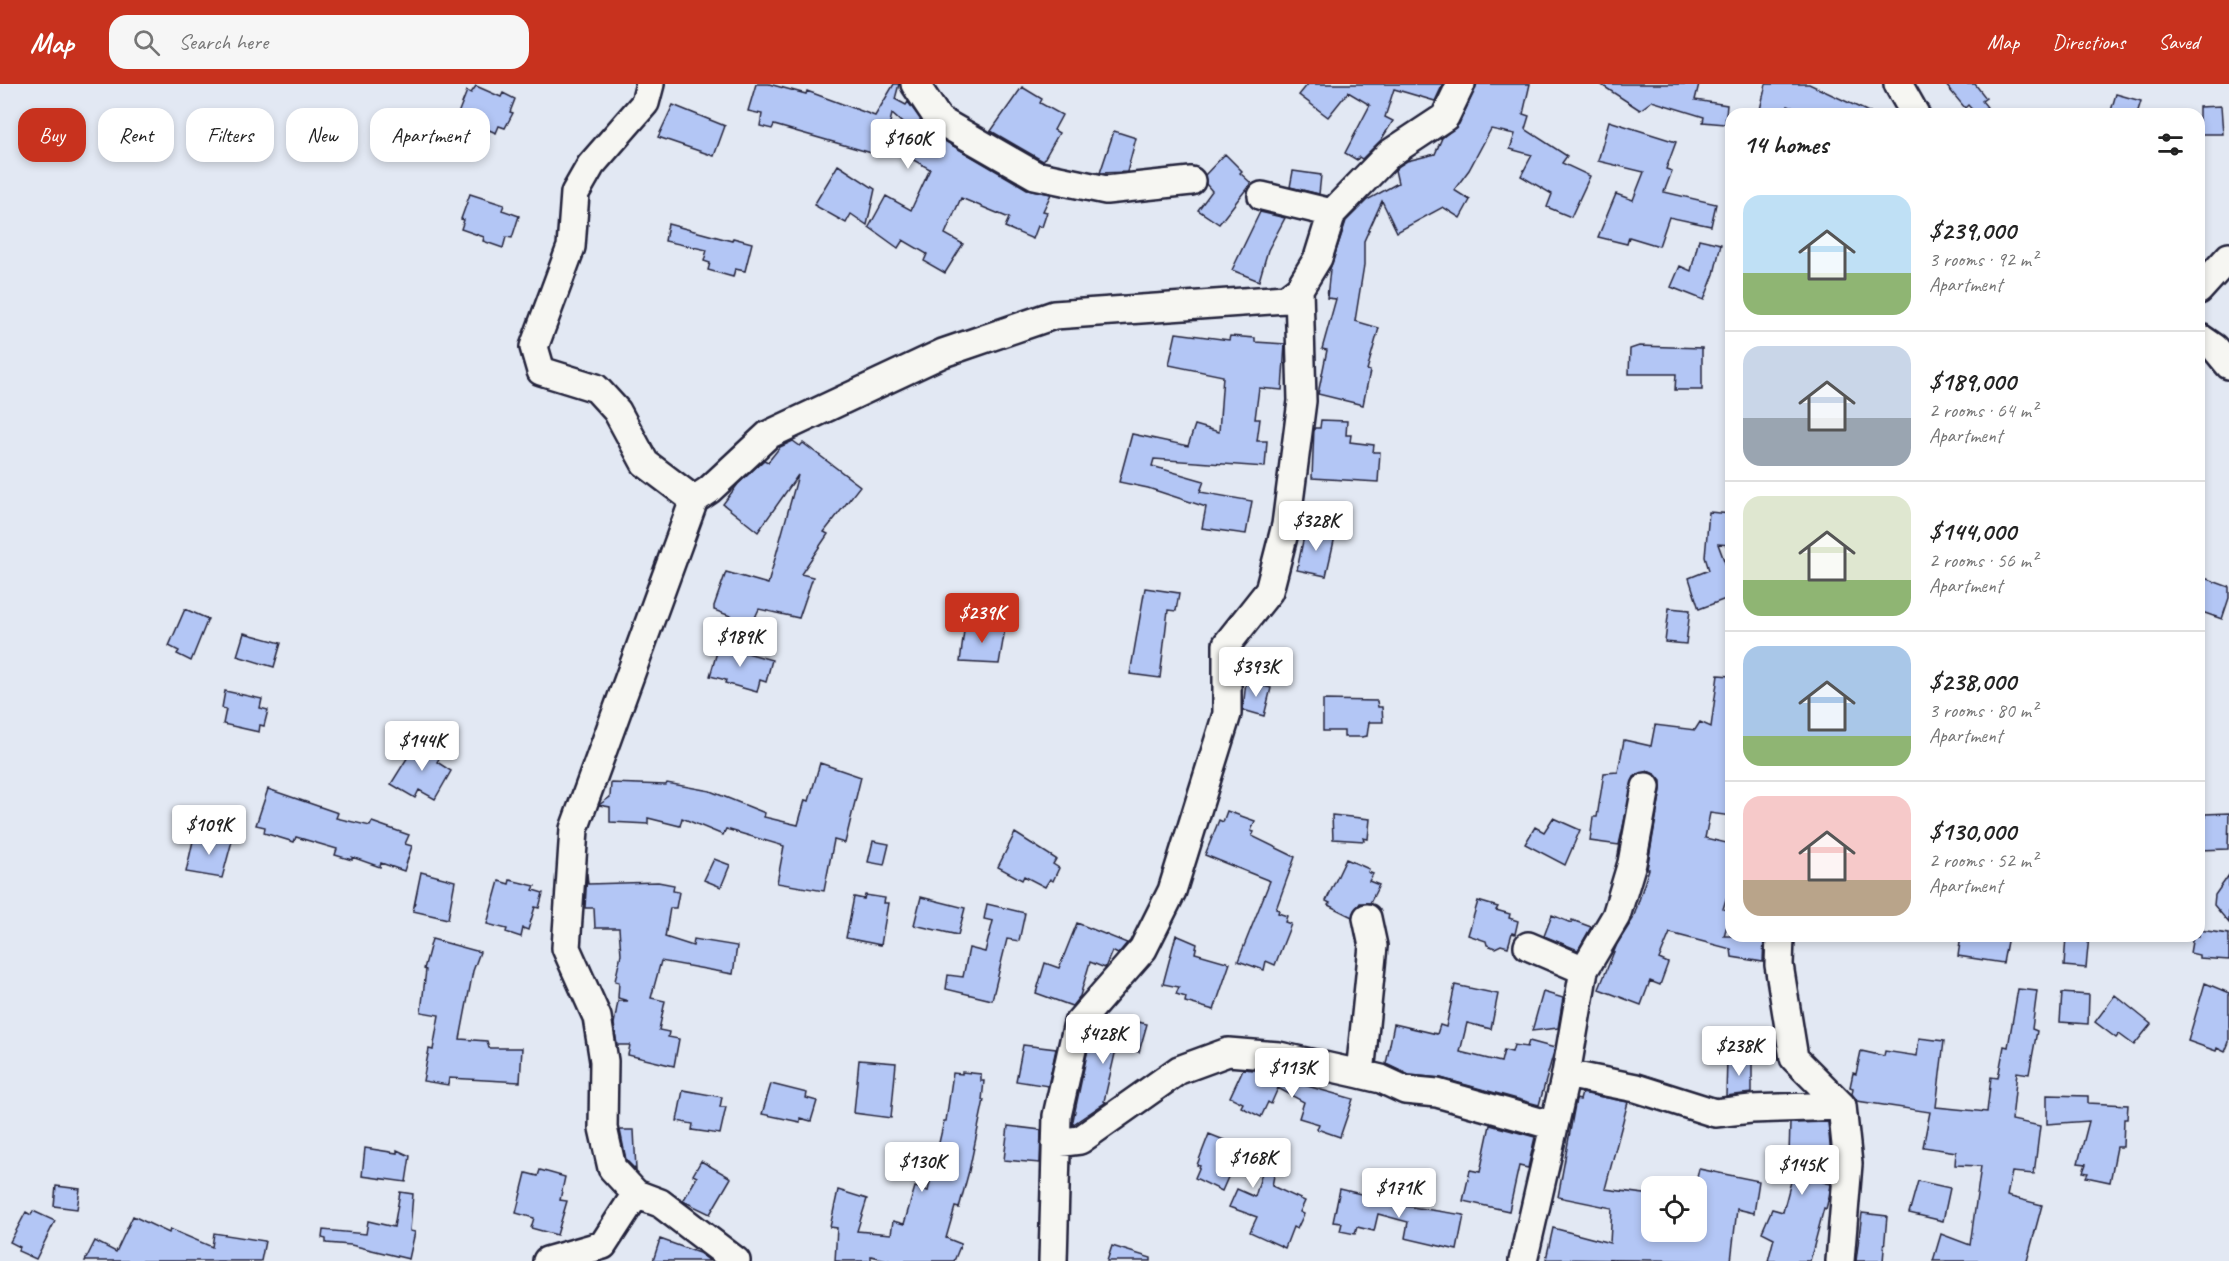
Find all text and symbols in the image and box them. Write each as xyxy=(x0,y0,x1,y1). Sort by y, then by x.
search box xyxy=(109,15,529,69)
text: Map xyxy=(30,25,73,60)
icon: search xyxy=(130,26,163,59)
text: Search here xyxy=(178,28,268,56)
text: Map xyxy=(1987,29,2019,55)
text: Directions xyxy=(2052,29,2125,55)
text: Saved xyxy=(2158,29,2199,55)
chip: Buy xyxy=(18,108,86,162)
chip: Rent xyxy=(98,108,174,162)
chip: Filters xyxy=(186,108,274,162)
chip: New xyxy=(286,108,358,162)
chip: Apartment xyxy=(370,108,490,162)
pin: $160K xyxy=(866,119,950,170)
text: $160K xyxy=(885,126,931,151)
text: 14 homes xyxy=(1743,128,1828,161)
icon: filters xyxy=(2154,128,2187,161)
text: $239,000 xyxy=(1929,214,2016,247)
icon: home xyxy=(1791,219,1863,291)
text: 3 rooms · 92 m² xyxy=(1929,247,2037,272)
text: Apartment xyxy=(1929,272,2002,297)
text: $189,000 xyxy=(1929,365,2016,398)
icon: home xyxy=(1791,370,1863,442)
text: 2 rooms · 64 m² xyxy=(1929,398,2037,423)
text: Apartment xyxy=(1929,423,2002,448)
pin: $328K xyxy=(1274,501,1358,552)
text: $328K xyxy=(1293,508,1339,533)
text: $144,000 xyxy=(1929,515,2016,548)
icon: home xyxy=(1791,520,1863,592)
text: 2 rooms · 56 m² xyxy=(1929,548,2037,573)
text: Apartment xyxy=(1929,573,2002,598)
pin: $239K xyxy=(940,593,1024,644)
text: $239K xyxy=(959,600,1005,625)
pin: $189K xyxy=(698,617,782,668)
text: $189K xyxy=(717,624,763,649)
pin: $393K xyxy=(1214,647,1298,698)
text: $393K xyxy=(1233,654,1279,679)
text: $238,000 xyxy=(1929,665,2016,698)
icon: home xyxy=(1791,670,1863,742)
text: 3 rooms · 80 m² xyxy=(1929,698,2037,723)
pin: $144K xyxy=(380,721,464,772)
text: Apartment xyxy=(1929,723,2002,748)
text: $144K xyxy=(399,728,445,753)
pin: $109K xyxy=(167,805,251,856)
text: $109K xyxy=(186,812,232,837)
text: $130,000 xyxy=(1929,815,2016,848)
icon: home xyxy=(1791,820,1863,892)
text: 2 rooms · 52 m² xyxy=(1929,848,2037,873)
text: Apartment xyxy=(1929,873,2002,898)
pin: $428K xyxy=(1061,1014,1145,1065)
text: $428K xyxy=(1080,1021,1126,1046)
pin: $238K xyxy=(1697,1026,1781,1077)
text: $238K xyxy=(1716,1033,1762,1058)
pin: $113K xyxy=(1250,1048,1334,1099)
text: $113K xyxy=(1269,1055,1315,1080)
pin: $168K xyxy=(1211,1138,1295,1189)
pin: $130K xyxy=(880,1142,964,1193)
text: $168K xyxy=(1230,1145,1276,1170)
pin: $145K xyxy=(1760,1145,1844,1196)
text: $130K xyxy=(899,1149,945,1174)
text: $145K xyxy=(1779,1152,1825,1177)
pin: $171K xyxy=(1357,1168,1441,1219)
text: $171K xyxy=(1376,1175,1422,1200)
map controls xyxy=(1641,1176,1707,1242)
button: locate xyxy=(1641,1176,1707,1242)

